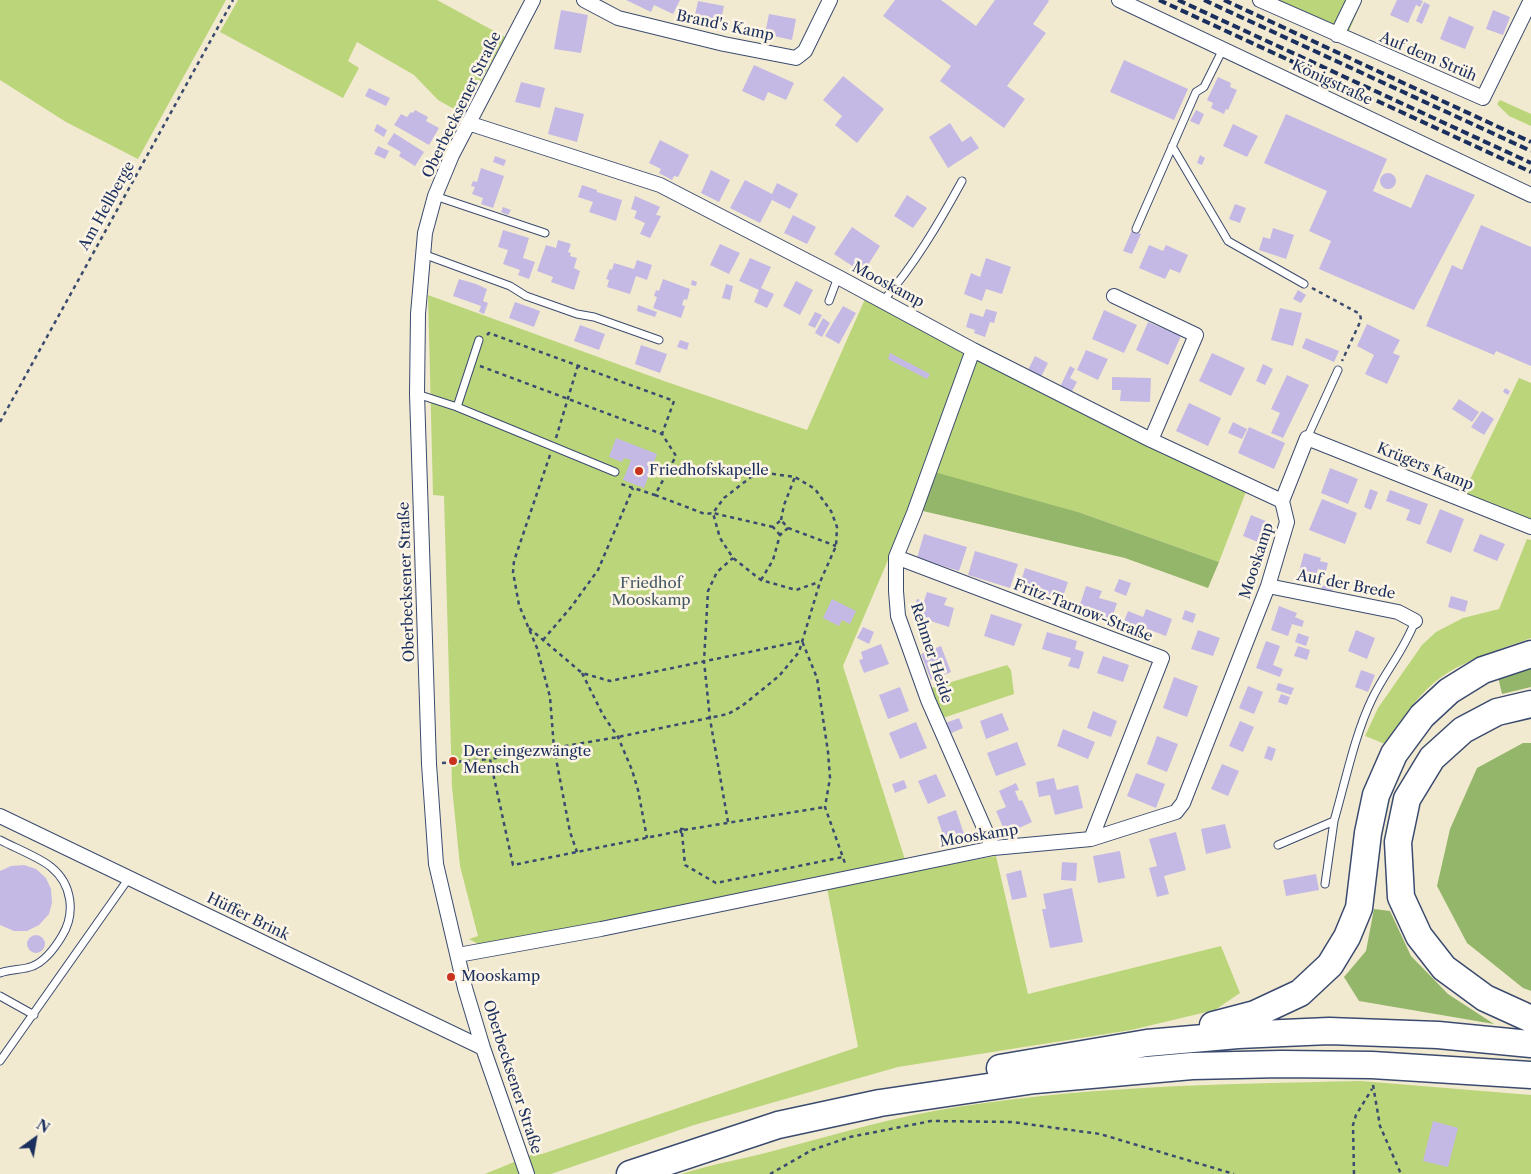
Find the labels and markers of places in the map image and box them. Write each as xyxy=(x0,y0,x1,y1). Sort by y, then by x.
place label: Friedhofskapelle xyxy=(649,462,769,480)
marker: Friedhofskapelle xyxy=(633,465,645,477)
place label: Der eingezwängte Mensch xyxy=(463,743,591,778)
marker: Der eingezwängte Mensch xyxy=(447,755,459,767)
place label: Mooskamp xyxy=(461,968,540,986)
marker: Mooskamp xyxy=(445,971,457,983)

